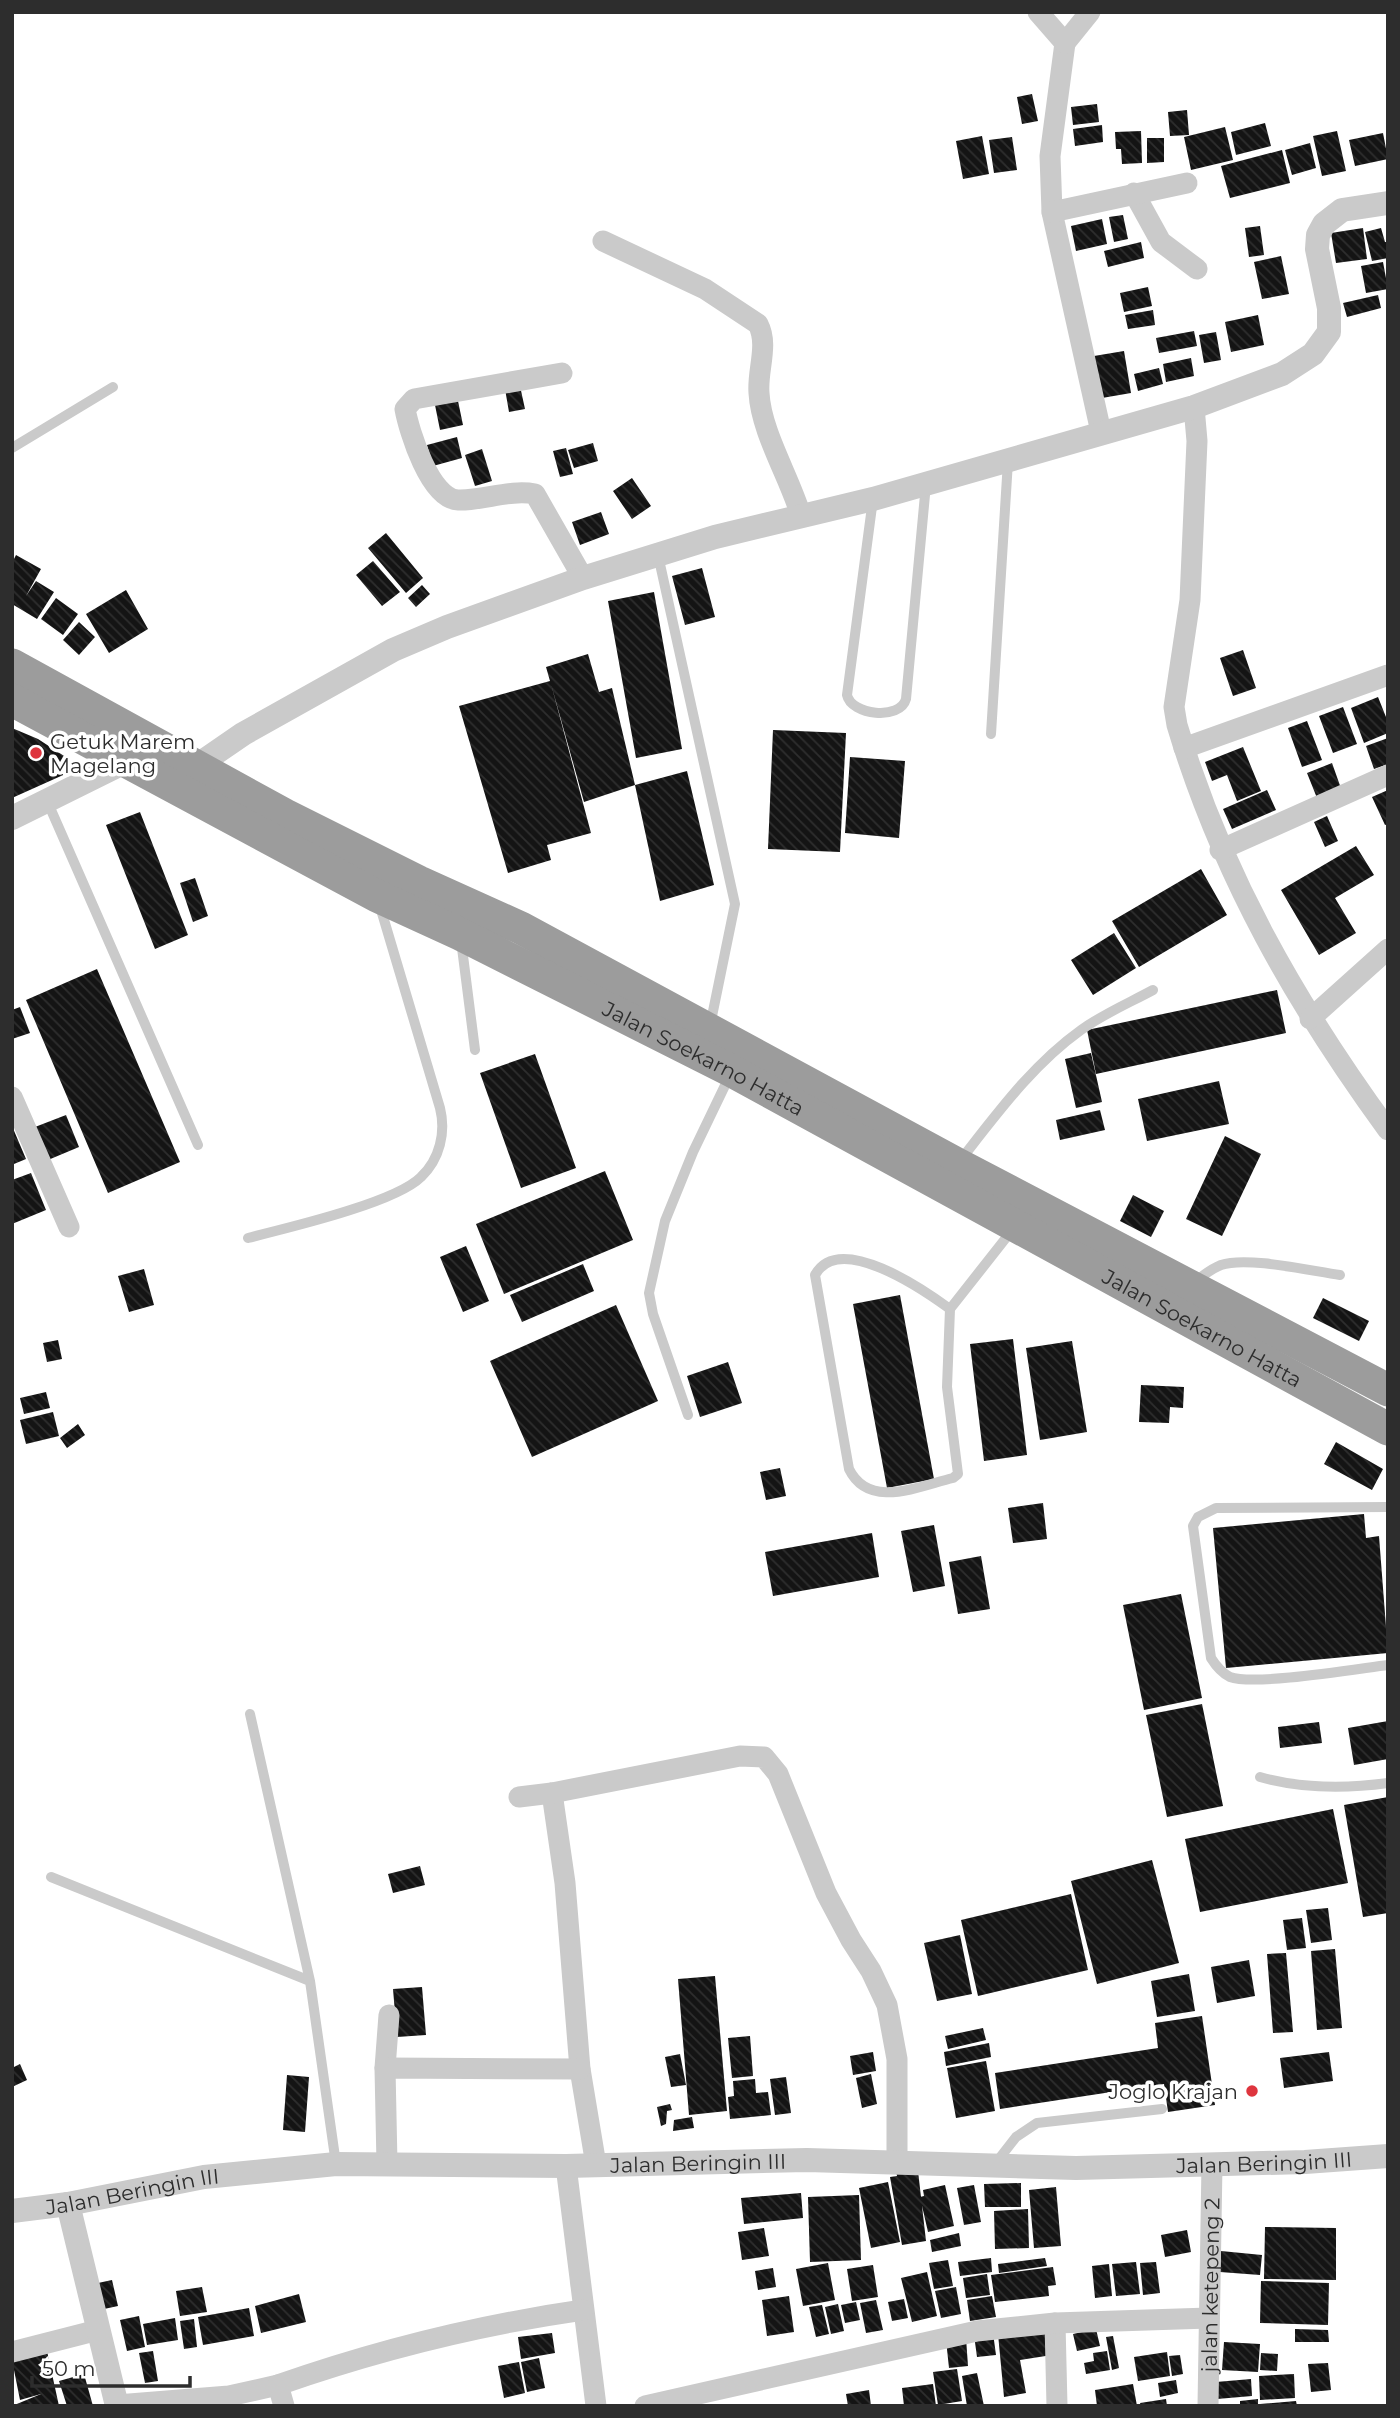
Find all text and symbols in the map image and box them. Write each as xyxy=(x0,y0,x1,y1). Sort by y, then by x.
place label: Getuk Marem Magelang xyxy=(50,729,195,778)
marker: Getuk Marem Magelang xyxy=(28,745,44,761)
street label: Jalan Soekarno Hatta xyxy=(598,995,809,1121)
street label: Jalan Soekarno Hatta xyxy=(1097,1263,1307,1392)
place label: Joglo Krajan xyxy=(1108,2079,1238,2104)
marker: Joglo Krajan xyxy=(1244,2083,1260,2099)
street label: Jalan Beringin III xyxy=(1175,2146,1353,2178)
street label: Jalan Beringin III xyxy=(609,2148,787,2177)
street label: Jalan Beringin III xyxy=(43,2163,220,2219)
street label: jalan ketepeng 2 xyxy=(1196,2197,1224,2374)
scale bar xyxy=(32,2344,189,2388)
text: 50 m xyxy=(42,2356,96,2381)

